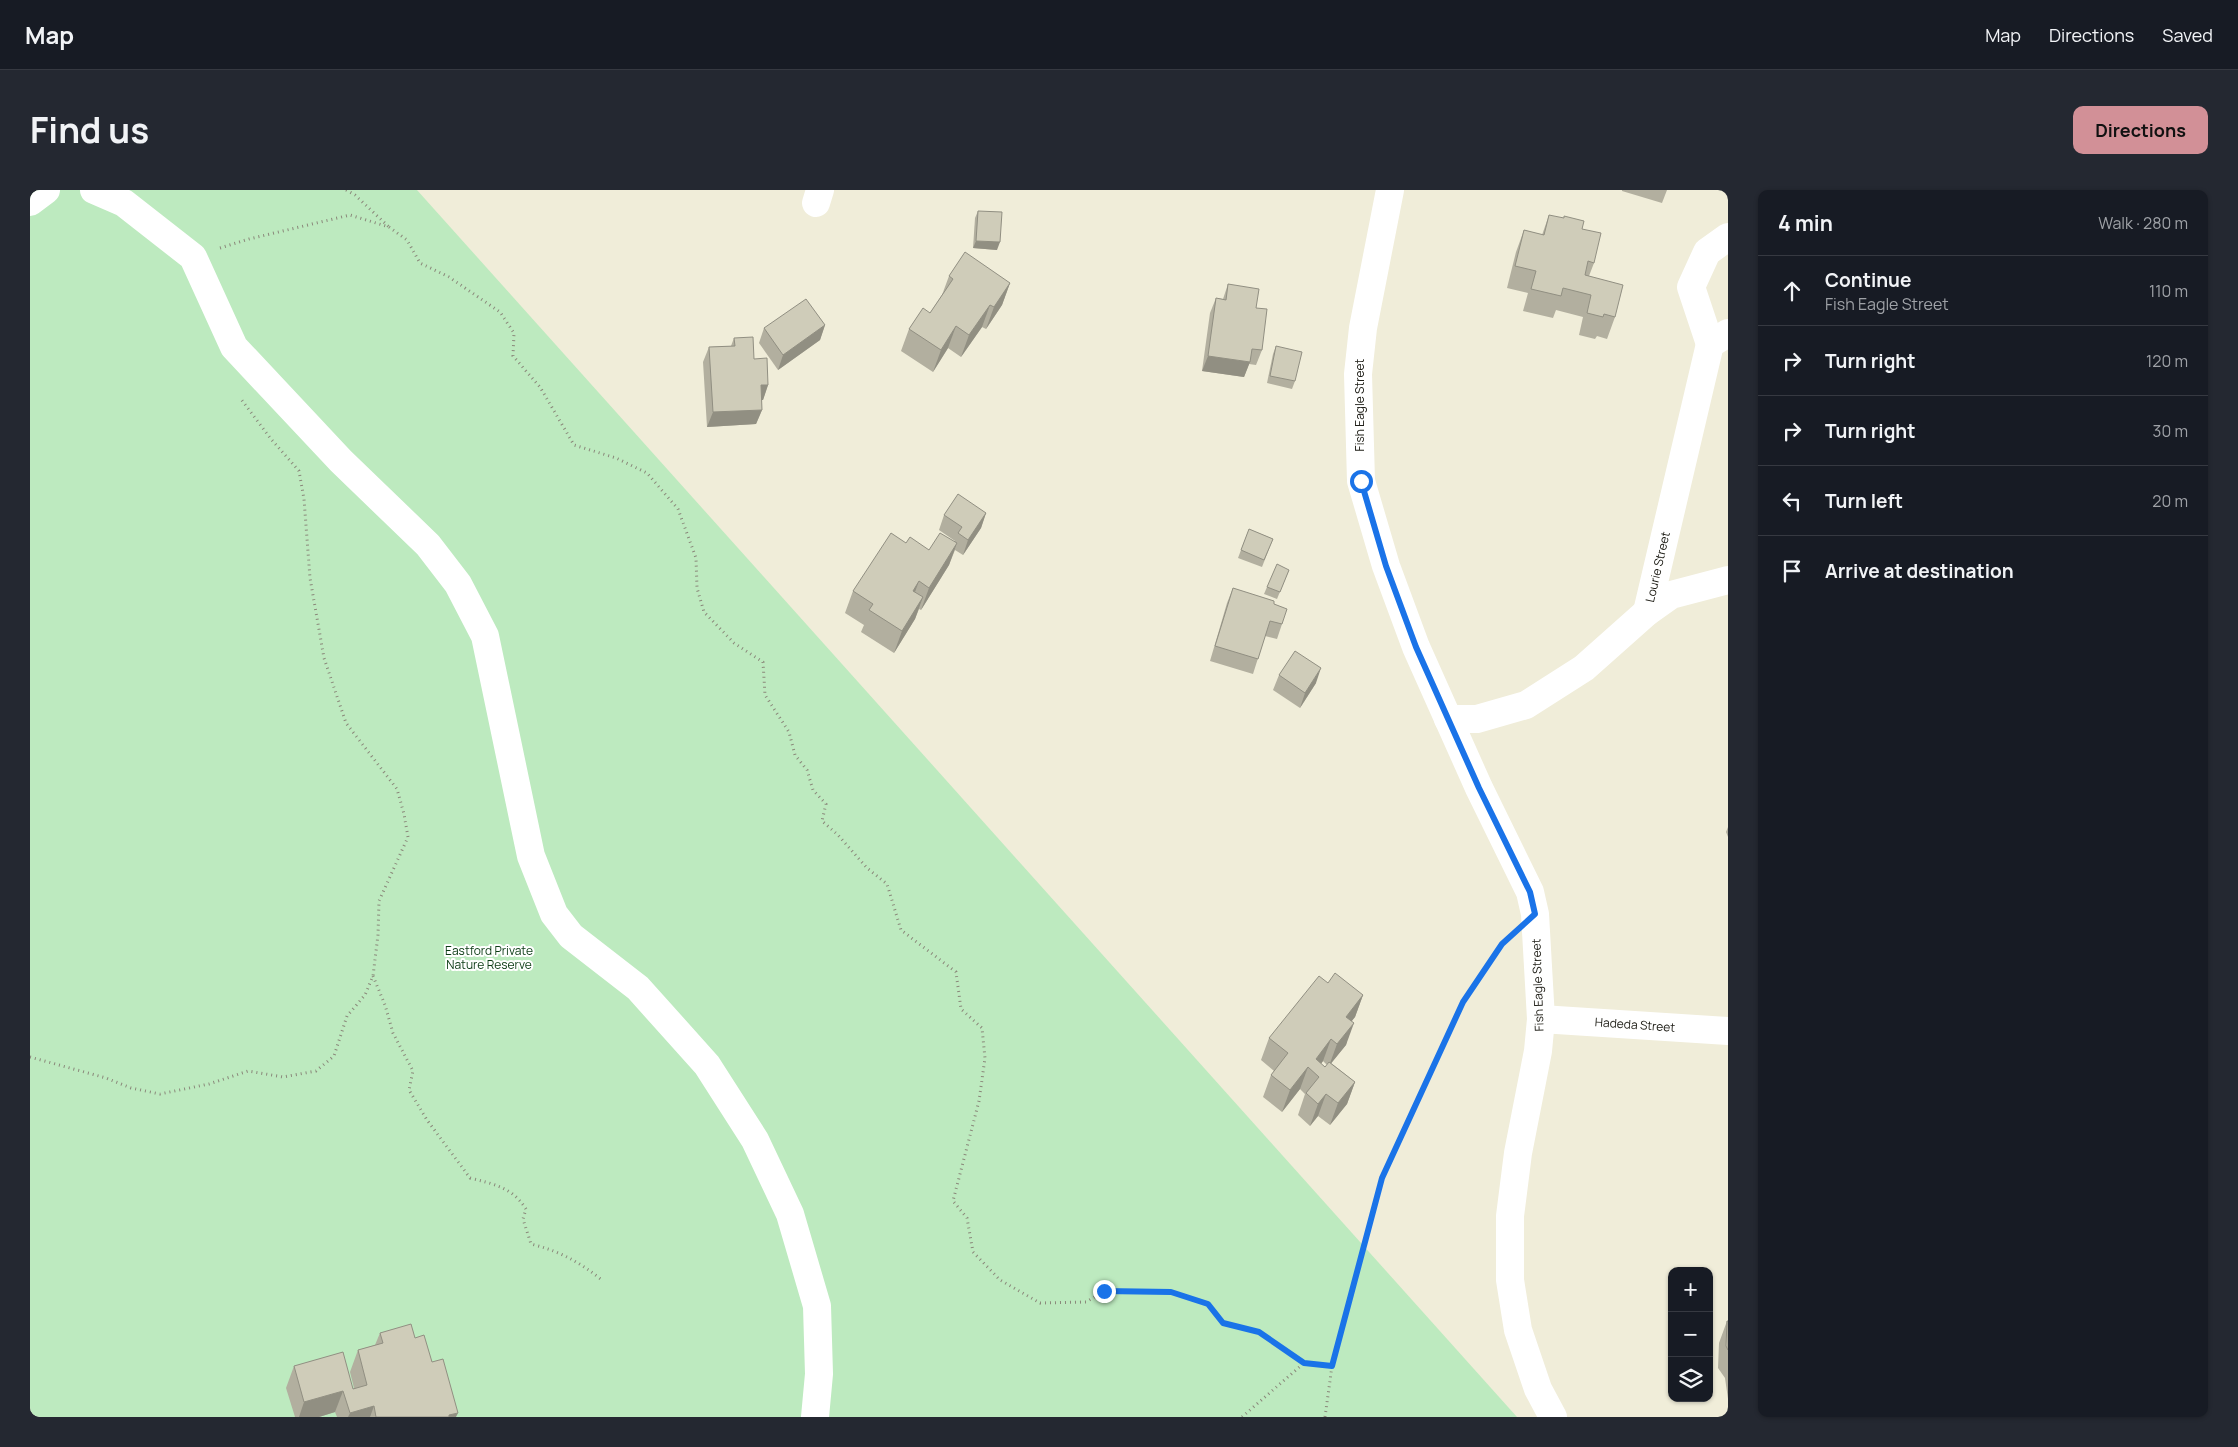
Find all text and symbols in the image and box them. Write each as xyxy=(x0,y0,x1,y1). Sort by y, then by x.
text: Map xyxy=(25,18,74,51)
text: Map xyxy=(1985,23,2021,47)
text: Directions xyxy=(2049,23,2134,47)
text: Saved xyxy=(2162,23,2213,47)
text: Find us xyxy=(30,106,149,154)
button: Directions xyxy=(2073,106,2208,154)
text: 4 min xyxy=(1778,209,1833,237)
text: Walk · 280 m xyxy=(2098,212,2188,234)
text: Continue xyxy=(1825,267,1911,293)
icon: ahead xyxy=(1778,277,1806,305)
text: 110 m xyxy=(2149,280,2188,302)
text: Fish Eagle Street xyxy=(1825,293,1949,315)
icon: right xyxy=(1778,347,1806,375)
text: Turn right xyxy=(1825,348,1915,374)
text: 120 m xyxy=(2146,350,2188,372)
street label: Fish Eagle Street xyxy=(1351,358,1368,451)
icon: right xyxy=(1778,417,1806,445)
text: Turn right xyxy=(1825,418,1915,444)
text: 30 m xyxy=(2153,420,2188,442)
route start xyxy=(1350,470,1373,493)
icon: left xyxy=(1778,487,1806,515)
text: Turn left xyxy=(1825,488,1903,514)
text: 20 m xyxy=(2152,490,2188,512)
street label: Lourie Street xyxy=(1641,530,1674,604)
icon: arrive xyxy=(1778,557,1806,585)
text: Arrive at destination xyxy=(1825,558,2014,584)
street label: Fish Eagle Street xyxy=(1527,938,1548,1032)
park label: Eastford Private Nature Reserve xyxy=(445,942,533,973)
street label: Hadeda Street xyxy=(1594,1013,1676,1036)
map controls xyxy=(1668,1267,1713,1402)
button: + xyxy=(1668,1267,1713,1312)
route end xyxy=(1093,1280,1116,1303)
button: − xyxy=(1668,1312,1713,1357)
button: layers xyxy=(1668,1357,1713,1402)

